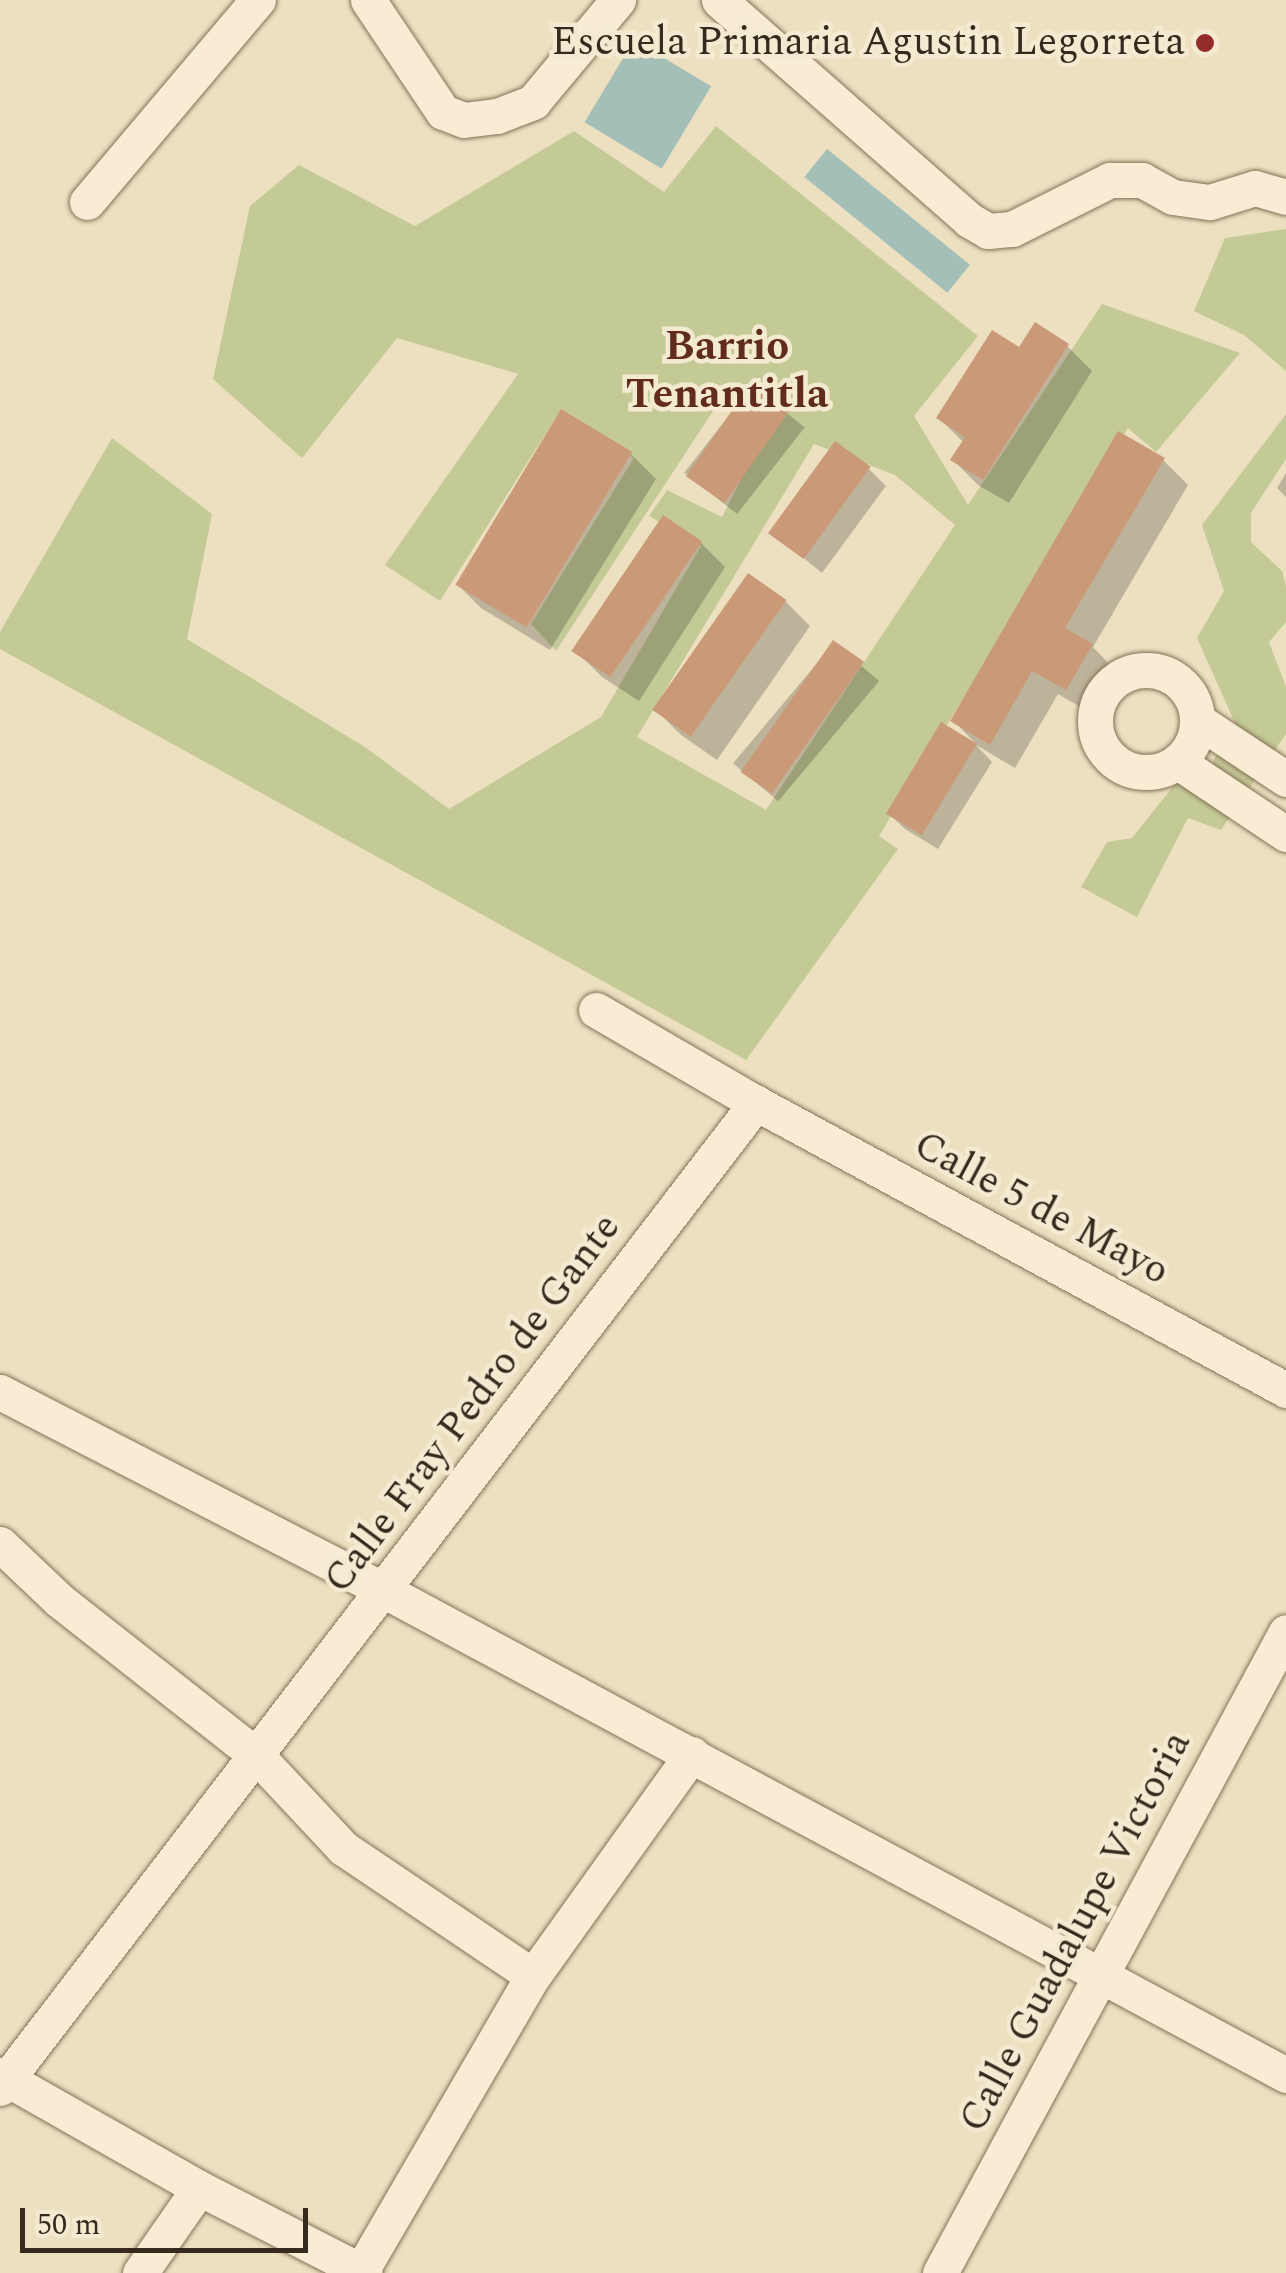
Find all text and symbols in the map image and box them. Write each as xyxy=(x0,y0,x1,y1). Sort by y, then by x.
place label: Escuela Primaria Agustin Legorreta xyxy=(551,19,1185,67)
marker: Escuela Primaria Agustin Legorreta xyxy=(1194,32,1216,54)
district label: Barrio Tenantitla xyxy=(625,322,829,421)
street label: Calle 5 de Mayo xyxy=(905,1122,1177,1296)
street label: Calle Fray Pedro de Gante xyxy=(315,1205,631,1603)
street label: Calle Guadalupe Victoria xyxy=(950,1723,1202,2141)
scale bar xyxy=(25,2188,312,2250)
text: 50 m xyxy=(37,2202,100,2248)

